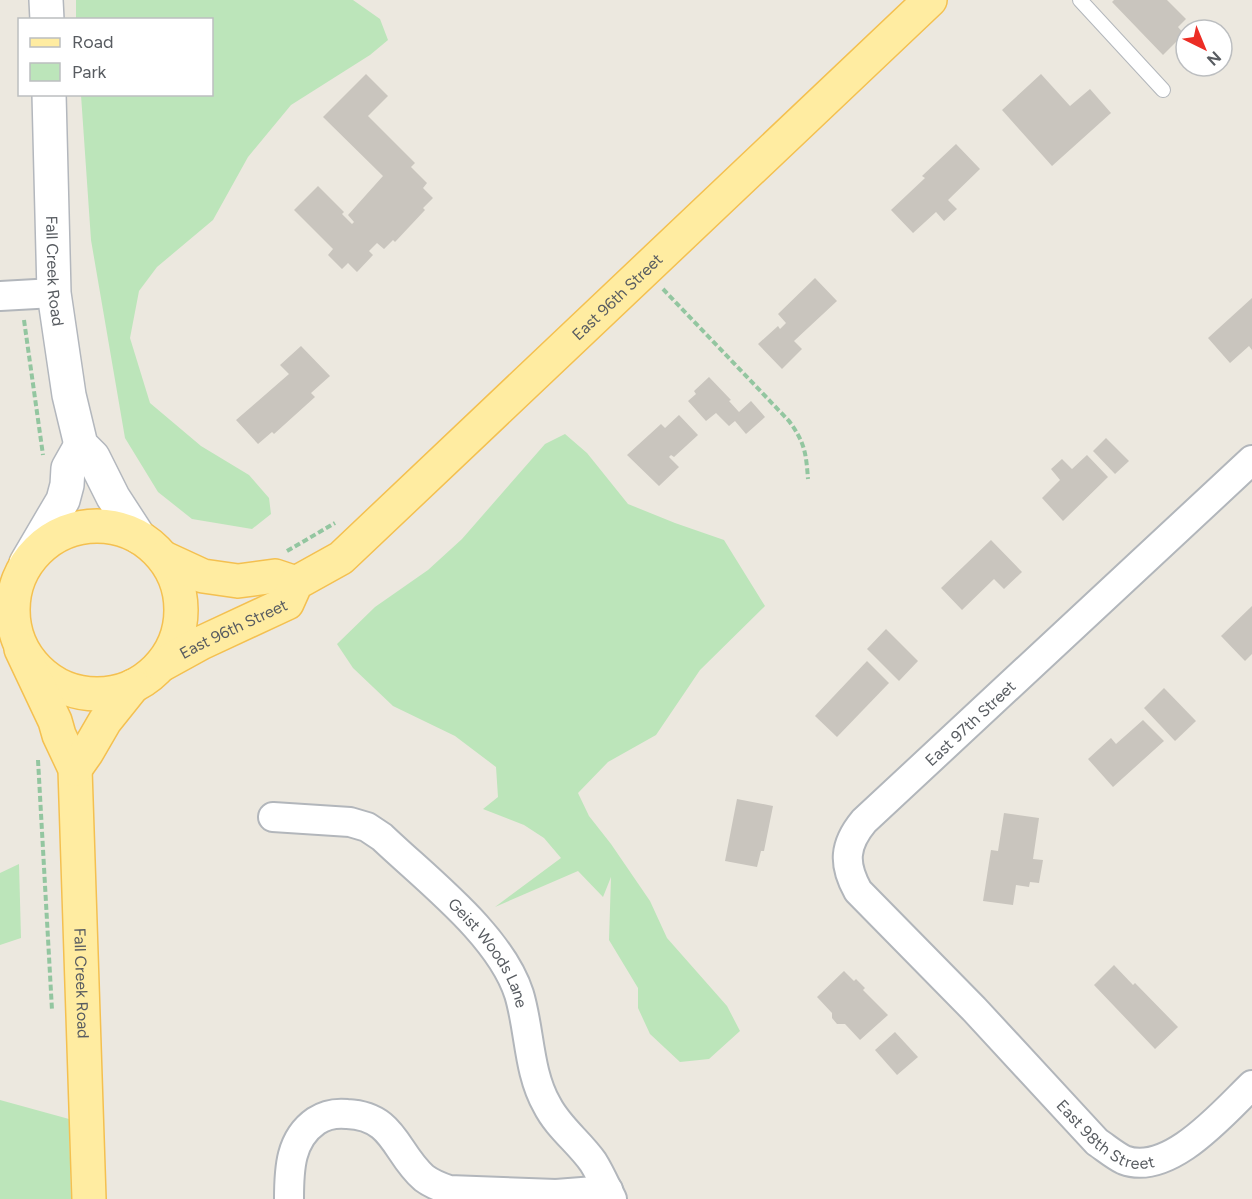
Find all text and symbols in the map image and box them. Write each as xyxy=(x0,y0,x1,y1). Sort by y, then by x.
legend xyxy=(18,18,213,96)
north arrow xyxy=(1174,18,1234,78)
text: Road xyxy=(72,31,113,53)
text: N xyxy=(1203,47,1225,70)
text: Park xyxy=(72,61,107,83)
street label: Fall Creek Road xyxy=(42,215,68,327)
street label: East 96th Street xyxy=(568,250,666,344)
street label: East 96th Street xyxy=(176,595,290,663)
street label: East 97th Street xyxy=(921,677,1019,770)
street label: Geist Woods Lane xyxy=(444,894,531,1010)
street label: Fall Creek Road xyxy=(70,927,93,1039)
street label: East 98th Street xyxy=(1053,1096,1156,1173)

